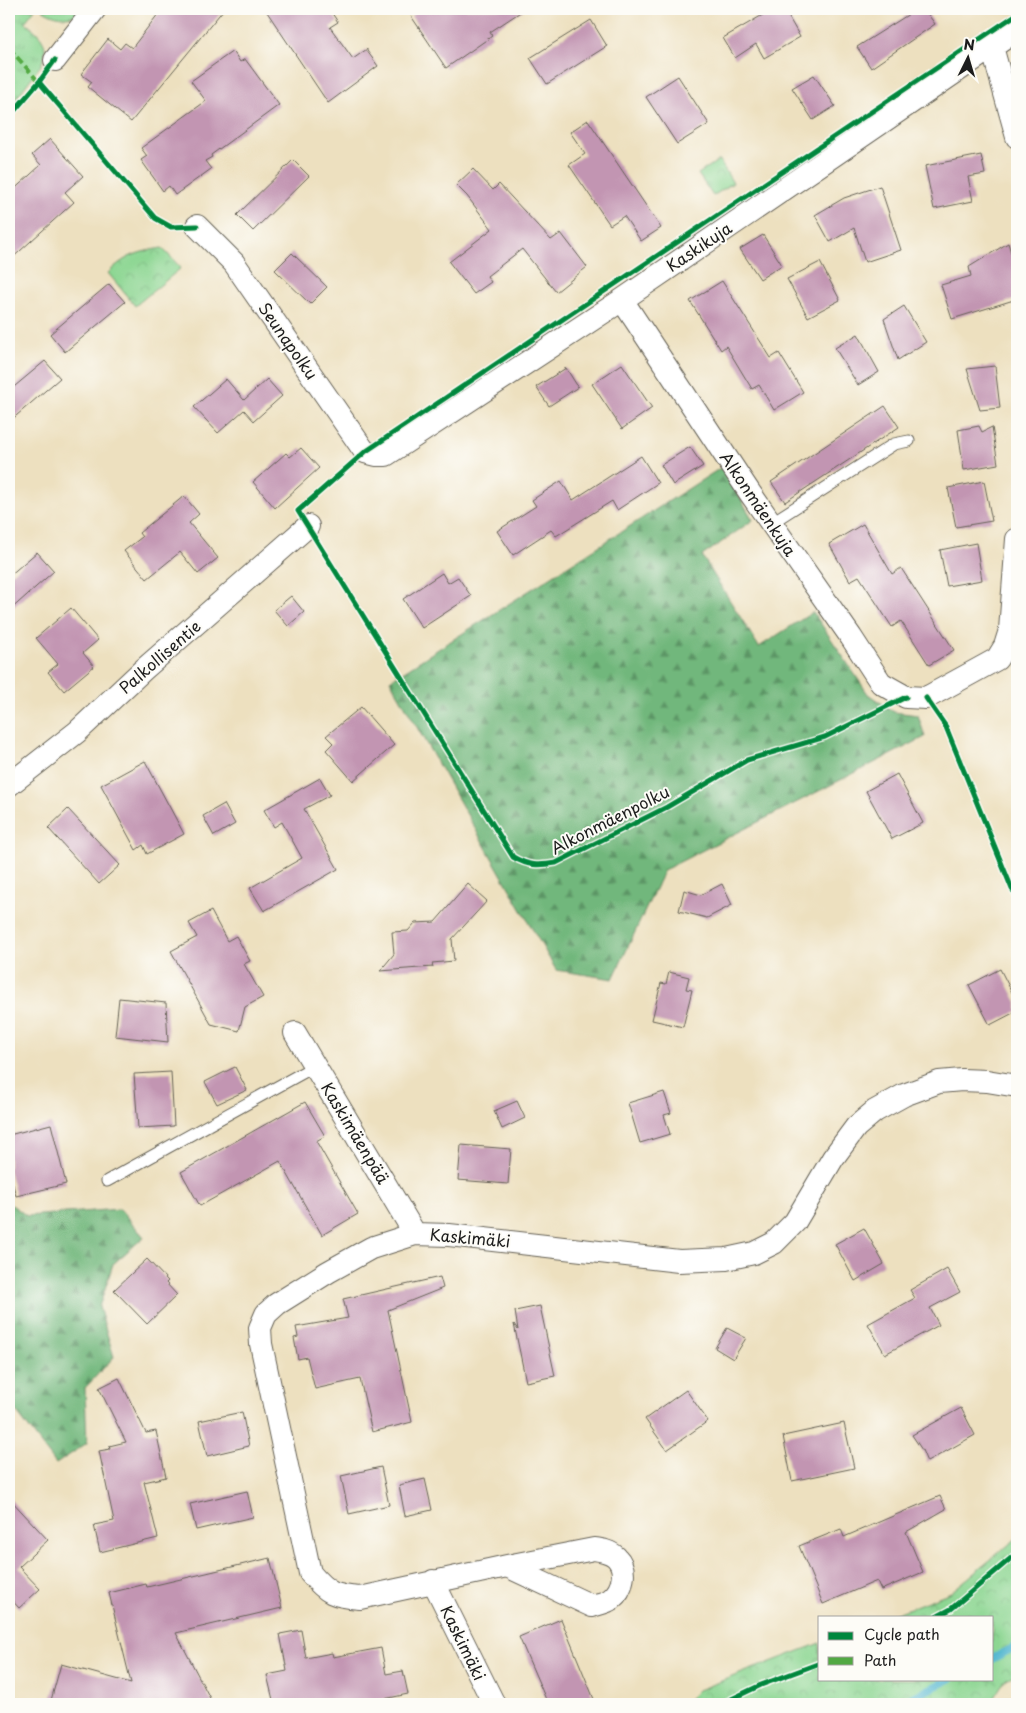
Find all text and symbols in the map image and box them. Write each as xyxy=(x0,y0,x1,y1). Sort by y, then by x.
north arrow xyxy=(944,32,994,82)
text: N xyxy=(963,34,976,55)
street label: Kaskikuja xyxy=(661,215,736,277)
street label: Seunapolku xyxy=(253,297,324,384)
street label: Alkonmäenkuja xyxy=(715,446,803,561)
street label: Palkollisentie xyxy=(113,614,206,699)
street label: Alkonmäenpolku xyxy=(546,779,673,859)
street label: Kaskimäenpää xyxy=(316,1077,396,1188)
street label: Kaskimäki xyxy=(429,1222,511,1252)
street label: Kaskimäki xyxy=(435,1601,492,1684)
legend xyxy=(818,1616,994,1680)
text: Cycle path xyxy=(864,1622,940,1645)
text: Path xyxy=(864,1648,896,1671)

